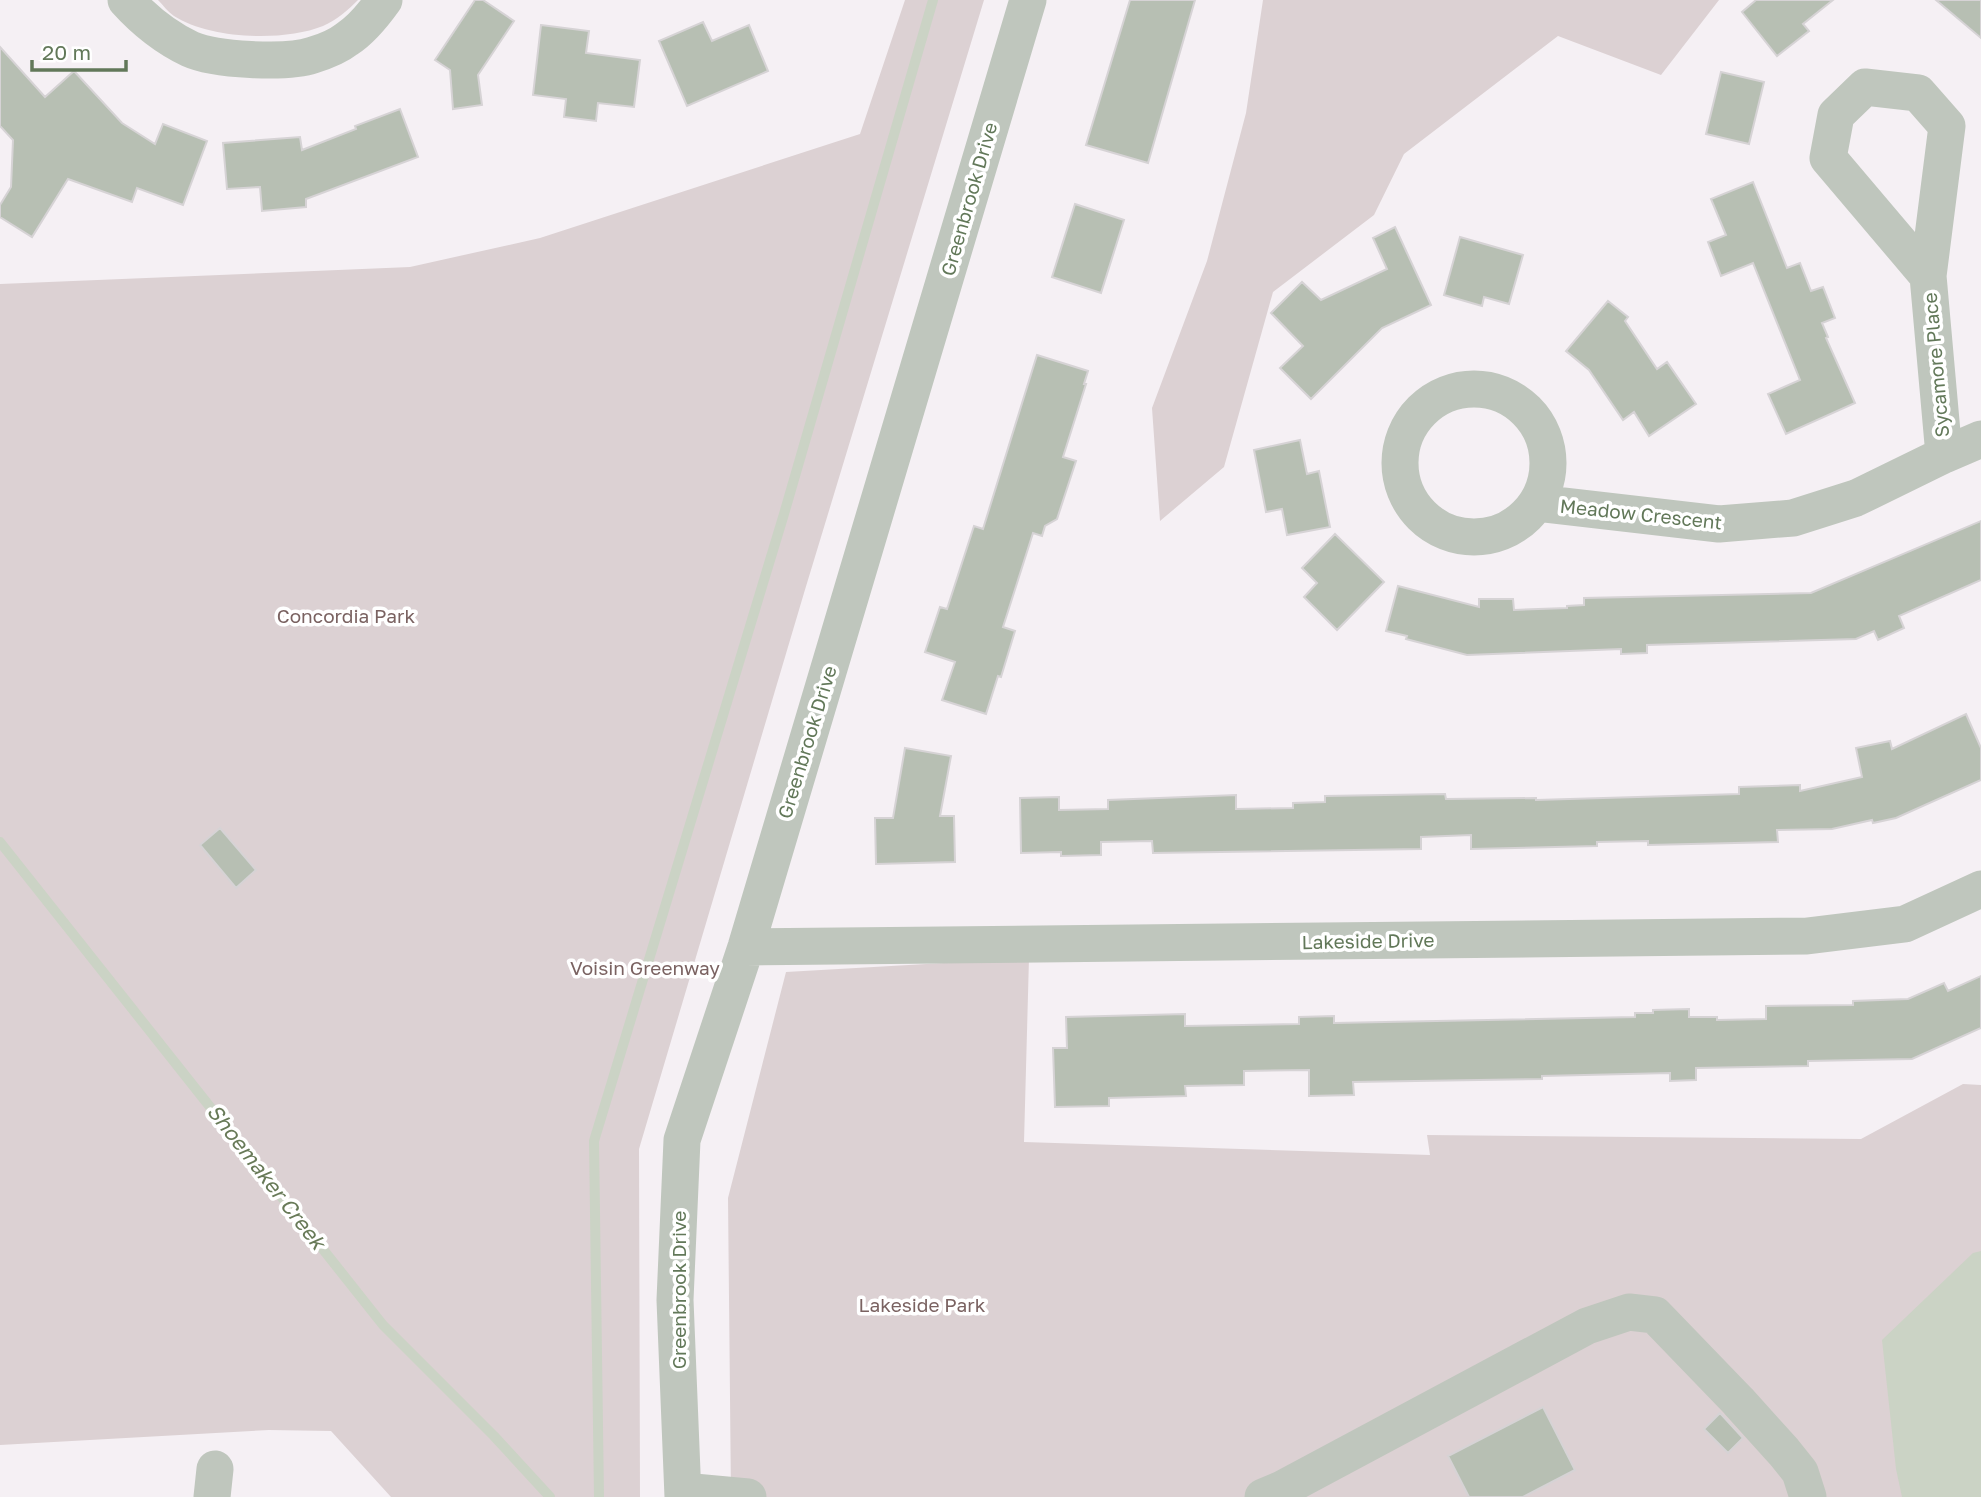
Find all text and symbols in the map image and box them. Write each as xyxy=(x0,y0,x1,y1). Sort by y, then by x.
scale bar xyxy=(32,28,126,72)
text: 20 m xyxy=(42,39,91,65)
street label: Greenbrook Drive xyxy=(936,119,1001,278)
street label: Sycamore Place xyxy=(1918,292,1953,438)
street label: Meadow Crescent xyxy=(1559,494,1723,533)
park label: Concordia Park xyxy=(277,604,415,627)
street label: Greenbrook Drive xyxy=(772,663,841,821)
street label: Lakeside Drive xyxy=(1301,928,1435,953)
park label: Voisin Greenway xyxy=(570,956,720,979)
water label: Shoemaker Creek xyxy=(202,1099,333,1256)
street label: Greenbrook Drive xyxy=(667,1211,690,1369)
park label: Lakeside Park xyxy=(859,1293,986,1316)

